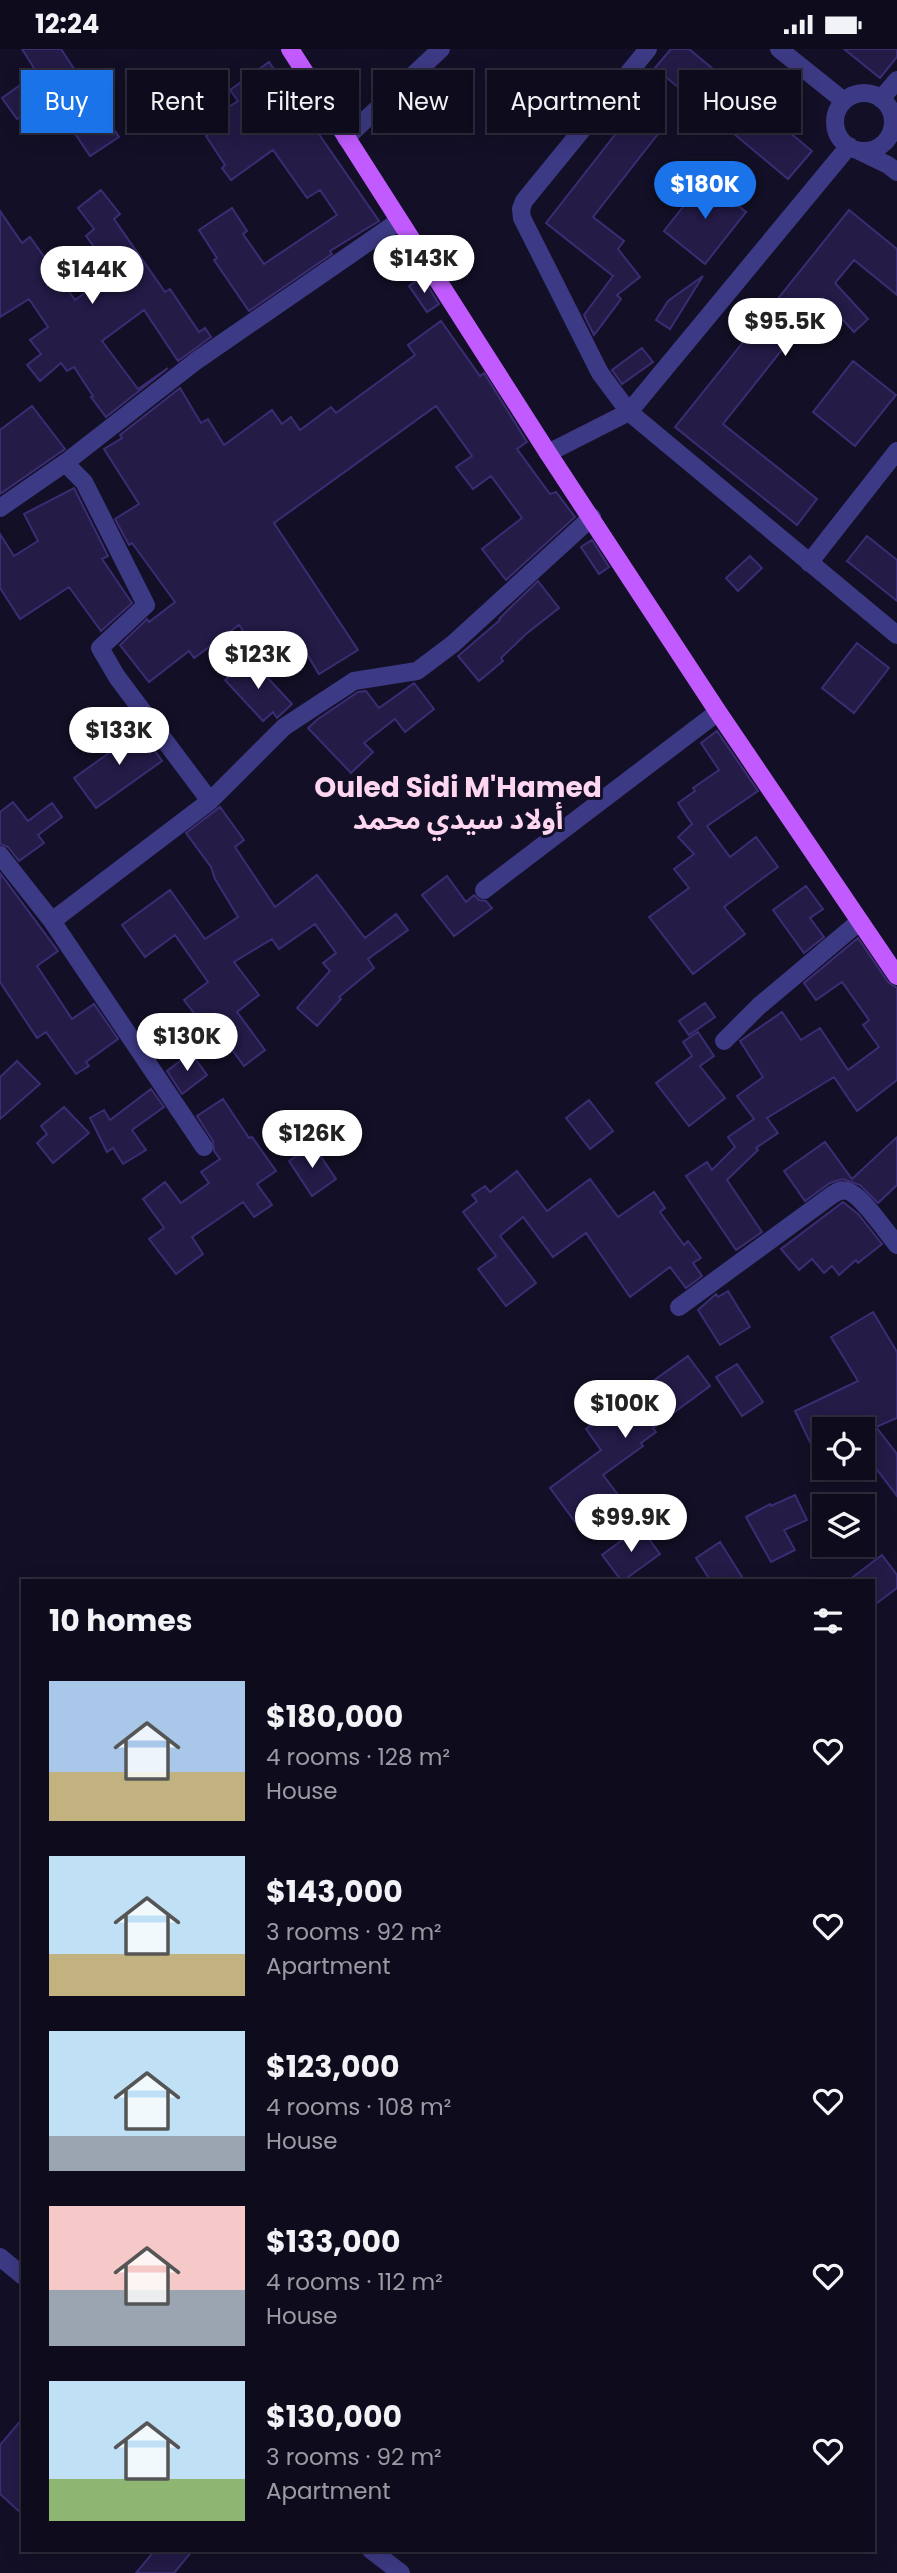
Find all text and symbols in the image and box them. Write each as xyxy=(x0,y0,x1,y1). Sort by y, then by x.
text: 12:24 xyxy=(35,6,99,42)
chip: Buy xyxy=(21,70,113,133)
chip: Rent xyxy=(127,70,228,133)
chip: Filters xyxy=(242,70,359,133)
chip: New xyxy=(373,70,473,133)
chip: Apartment xyxy=(487,70,665,133)
chip: House xyxy=(679,70,801,133)
pin: $180K xyxy=(656,162,754,221)
text: $180K xyxy=(670,168,740,200)
pin: $143K xyxy=(375,236,473,295)
text: $143K xyxy=(389,242,459,274)
pin: $144K xyxy=(43,247,141,306)
text: $144K xyxy=(57,253,127,285)
pin: $95.5K xyxy=(728,299,842,358)
text: $95.5K xyxy=(744,305,826,337)
pin: $123K xyxy=(209,631,307,691)
text: $123K xyxy=(225,638,291,670)
pin: $133K xyxy=(70,707,168,767)
text: $133K xyxy=(85,714,153,746)
district label: Ouled Sidi M'Hamed أولاد سيدي محمد xyxy=(314,768,602,841)
pin: $130K xyxy=(138,1013,236,1073)
text: $130K xyxy=(153,1020,221,1052)
pin: $126K xyxy=(263,1111,361,1170)
text: $126K xyxy=(278,1117,346,1149)
pin: $100K xyxy=(576,1381,674,1440)
text: $100K xyxy=(590,1387,660,1419)
map controls xyxy=(812,1417,875,1557)
button: locate xyxy=(812,1417,875,1480)
button: layers xyxy=(812,1494,875,1557)
pin: $99.9K xyxy=(574,1495,688,1554)
text: $99.9K xyxy=(591,1501,671,1533)
text: 10 homes xyxy=(49,1599,193,1642)
icon: filters xyxy=(809,1602,847,1640)
text: $180,000 xyxy=(266,1695,403,1738)
icon: home xyxy=(105,1709,189,1793)
icon: heart xyxy=(809,1732,847,1770)
text: 4 rooms · 128 m² xyxy=(266,1741,450,1773)
text: House xyxy=(266,1775,338,1807)
text: $143,000 xyxy=(266,1870,403,1913)
icon: home xyxy=(105,1884,189,1968)
icon: heart xyxy=(809,1907,847,1945)
text: 3 rooms · 92 m² xyxy=(266,1916,442,1948)
text: Apartment xyxy=(266,1950,391,1982)
text: $123,000 xyxy=(266,2045,400,2088)
icon: home xyxy=(105,2059,189,2143)
icon: heart xyxy=(809,2082,847,2120)
text: 4 rooms · 108 m² xyxy=(266,2091,451,2123)
text: House xyxy=(266,2125,338,2157)
text: $133,000 xyxy=(266,2220,401,2263)
icon: home xyxy=(105,2234,189,2318)
icon: heart xyxy=(809,2257,847,2295)
text: 4 rooms · 112 m² xyxy=(266,2266,443,2298)
text: House xyxy=(266,2300,338,2332)
text: $130,000 xyxy=(266,2395,402,2438)
icon: home xyxy=(105,2409,189,2493)
icon: heart xyxy=(809,2432,847,2470)
text: 3 rooms · 92 m² xyxy=(266,2441,442,2473)
text: Apartment xyxy=(266,2475,391,2507)

